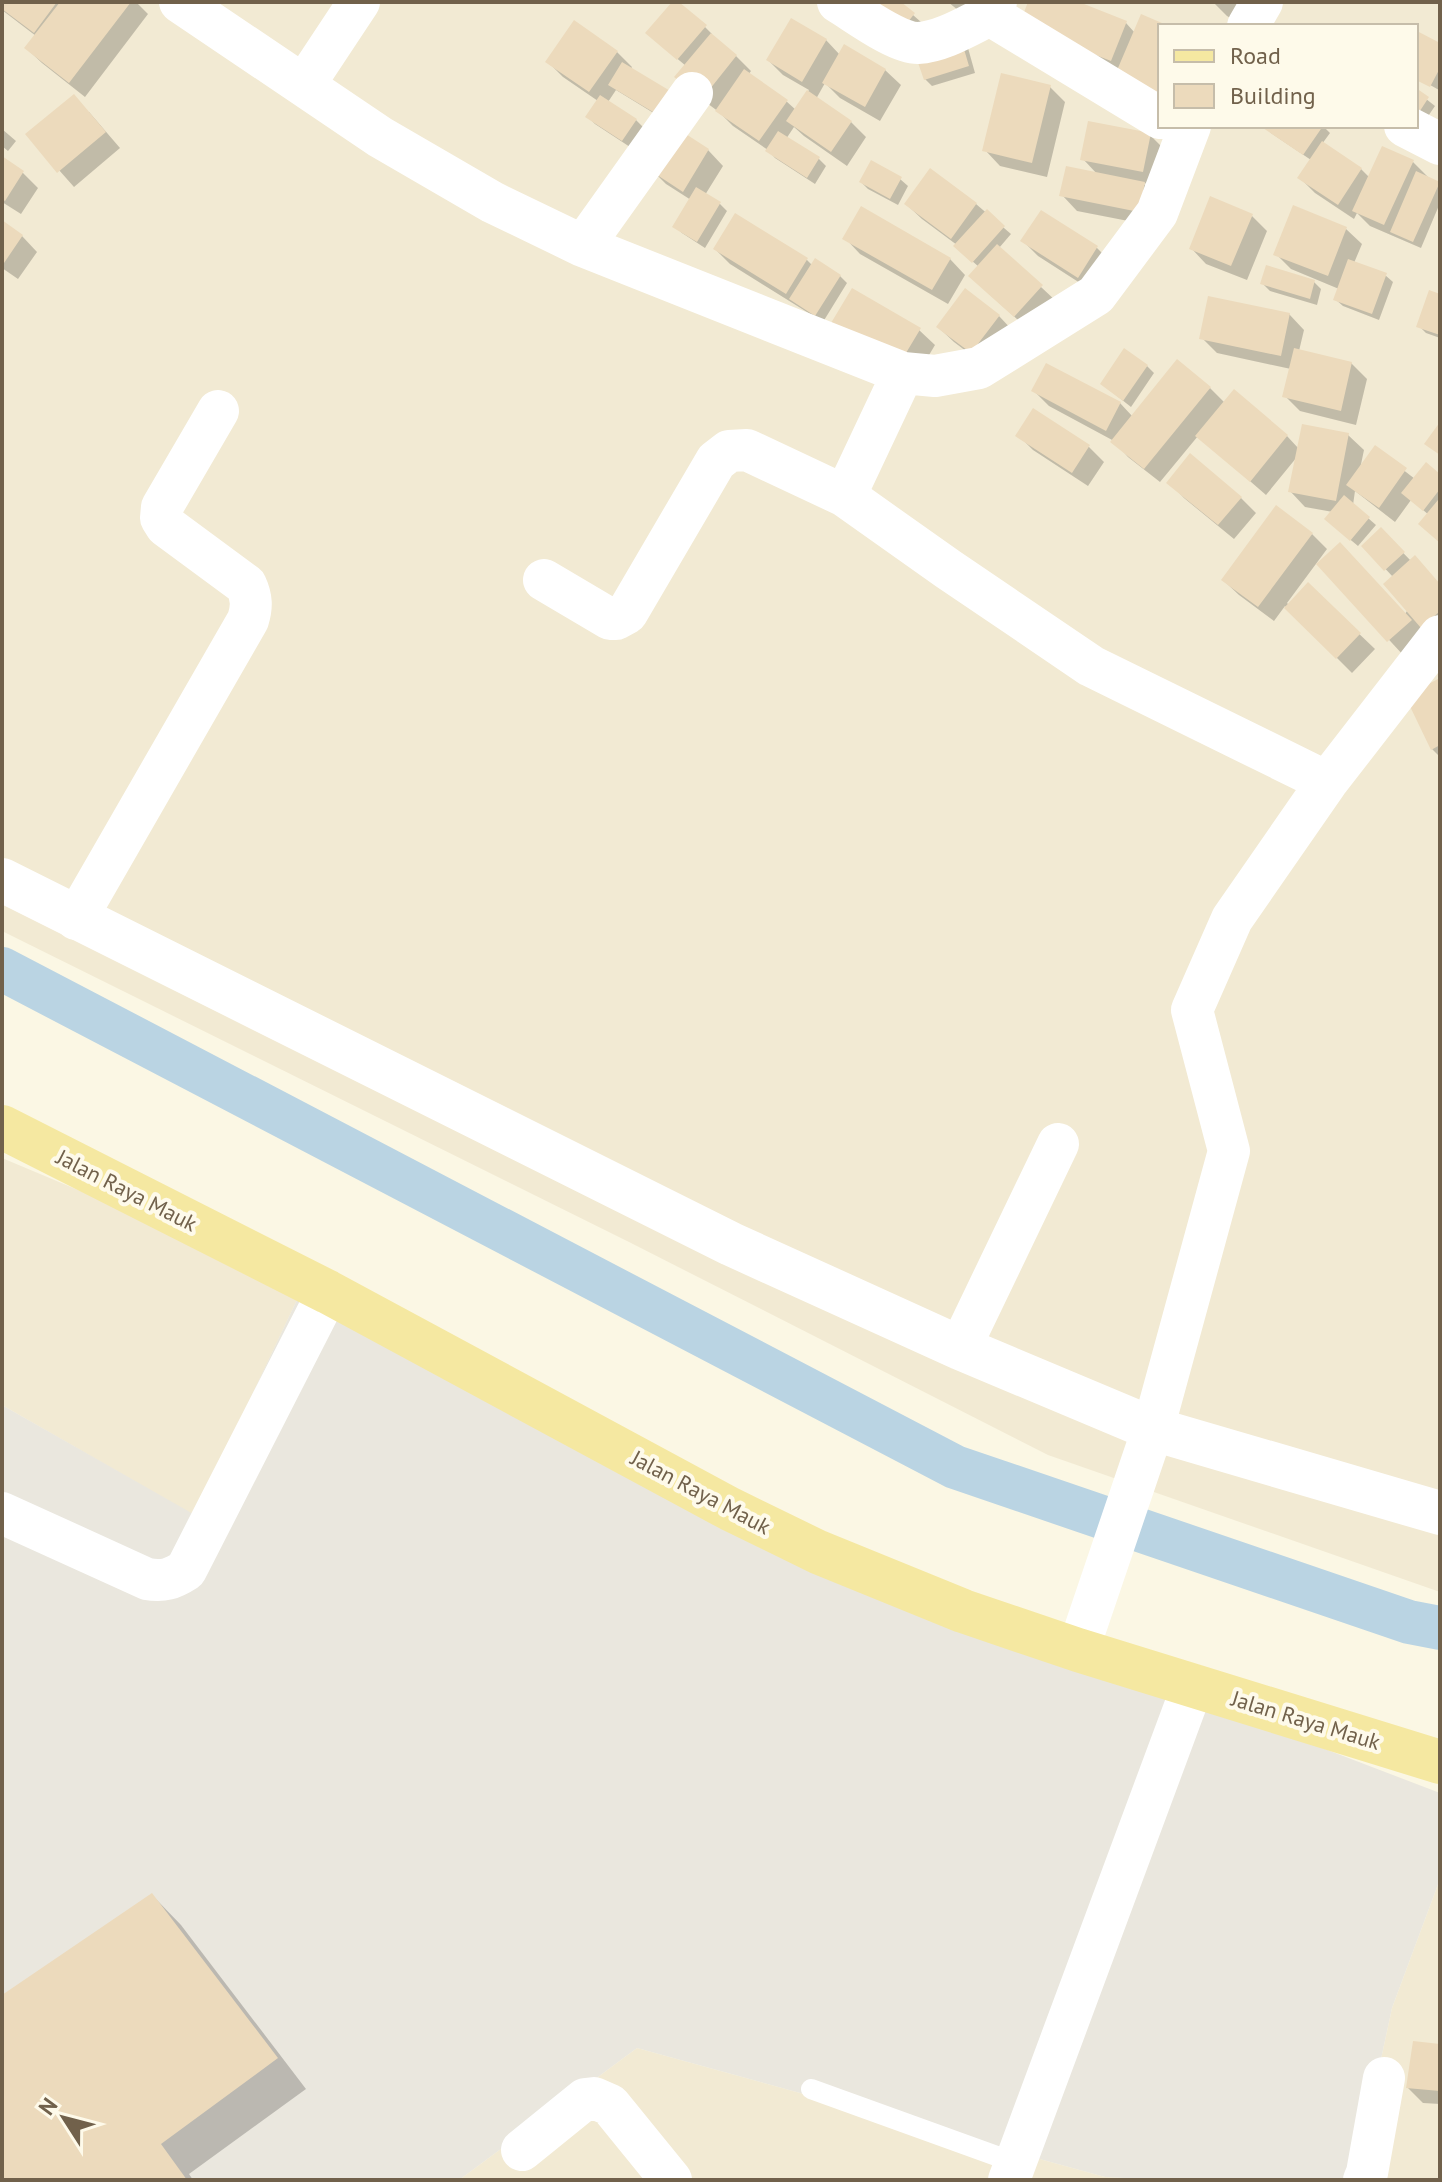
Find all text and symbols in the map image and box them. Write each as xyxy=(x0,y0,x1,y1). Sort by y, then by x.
legend xyxy=(1158,24,1418,128)
text: Road xyxy=(1230,40,1281,71)
text: Building xyxy=(1230,80,1316,111)
street label: Jalan Raya Mauk xyxy=(51,1142,202,1238)
street label: Jalan Raya Mauk xyxy=(626,1443,776,1541)
street label: Jalan Raya Mauk xyxy=(1227,1684,1384,1756)
north arrow xyxy=(24,2078,104,2158)
text: N xyxy=(32,2092,63,2120)

